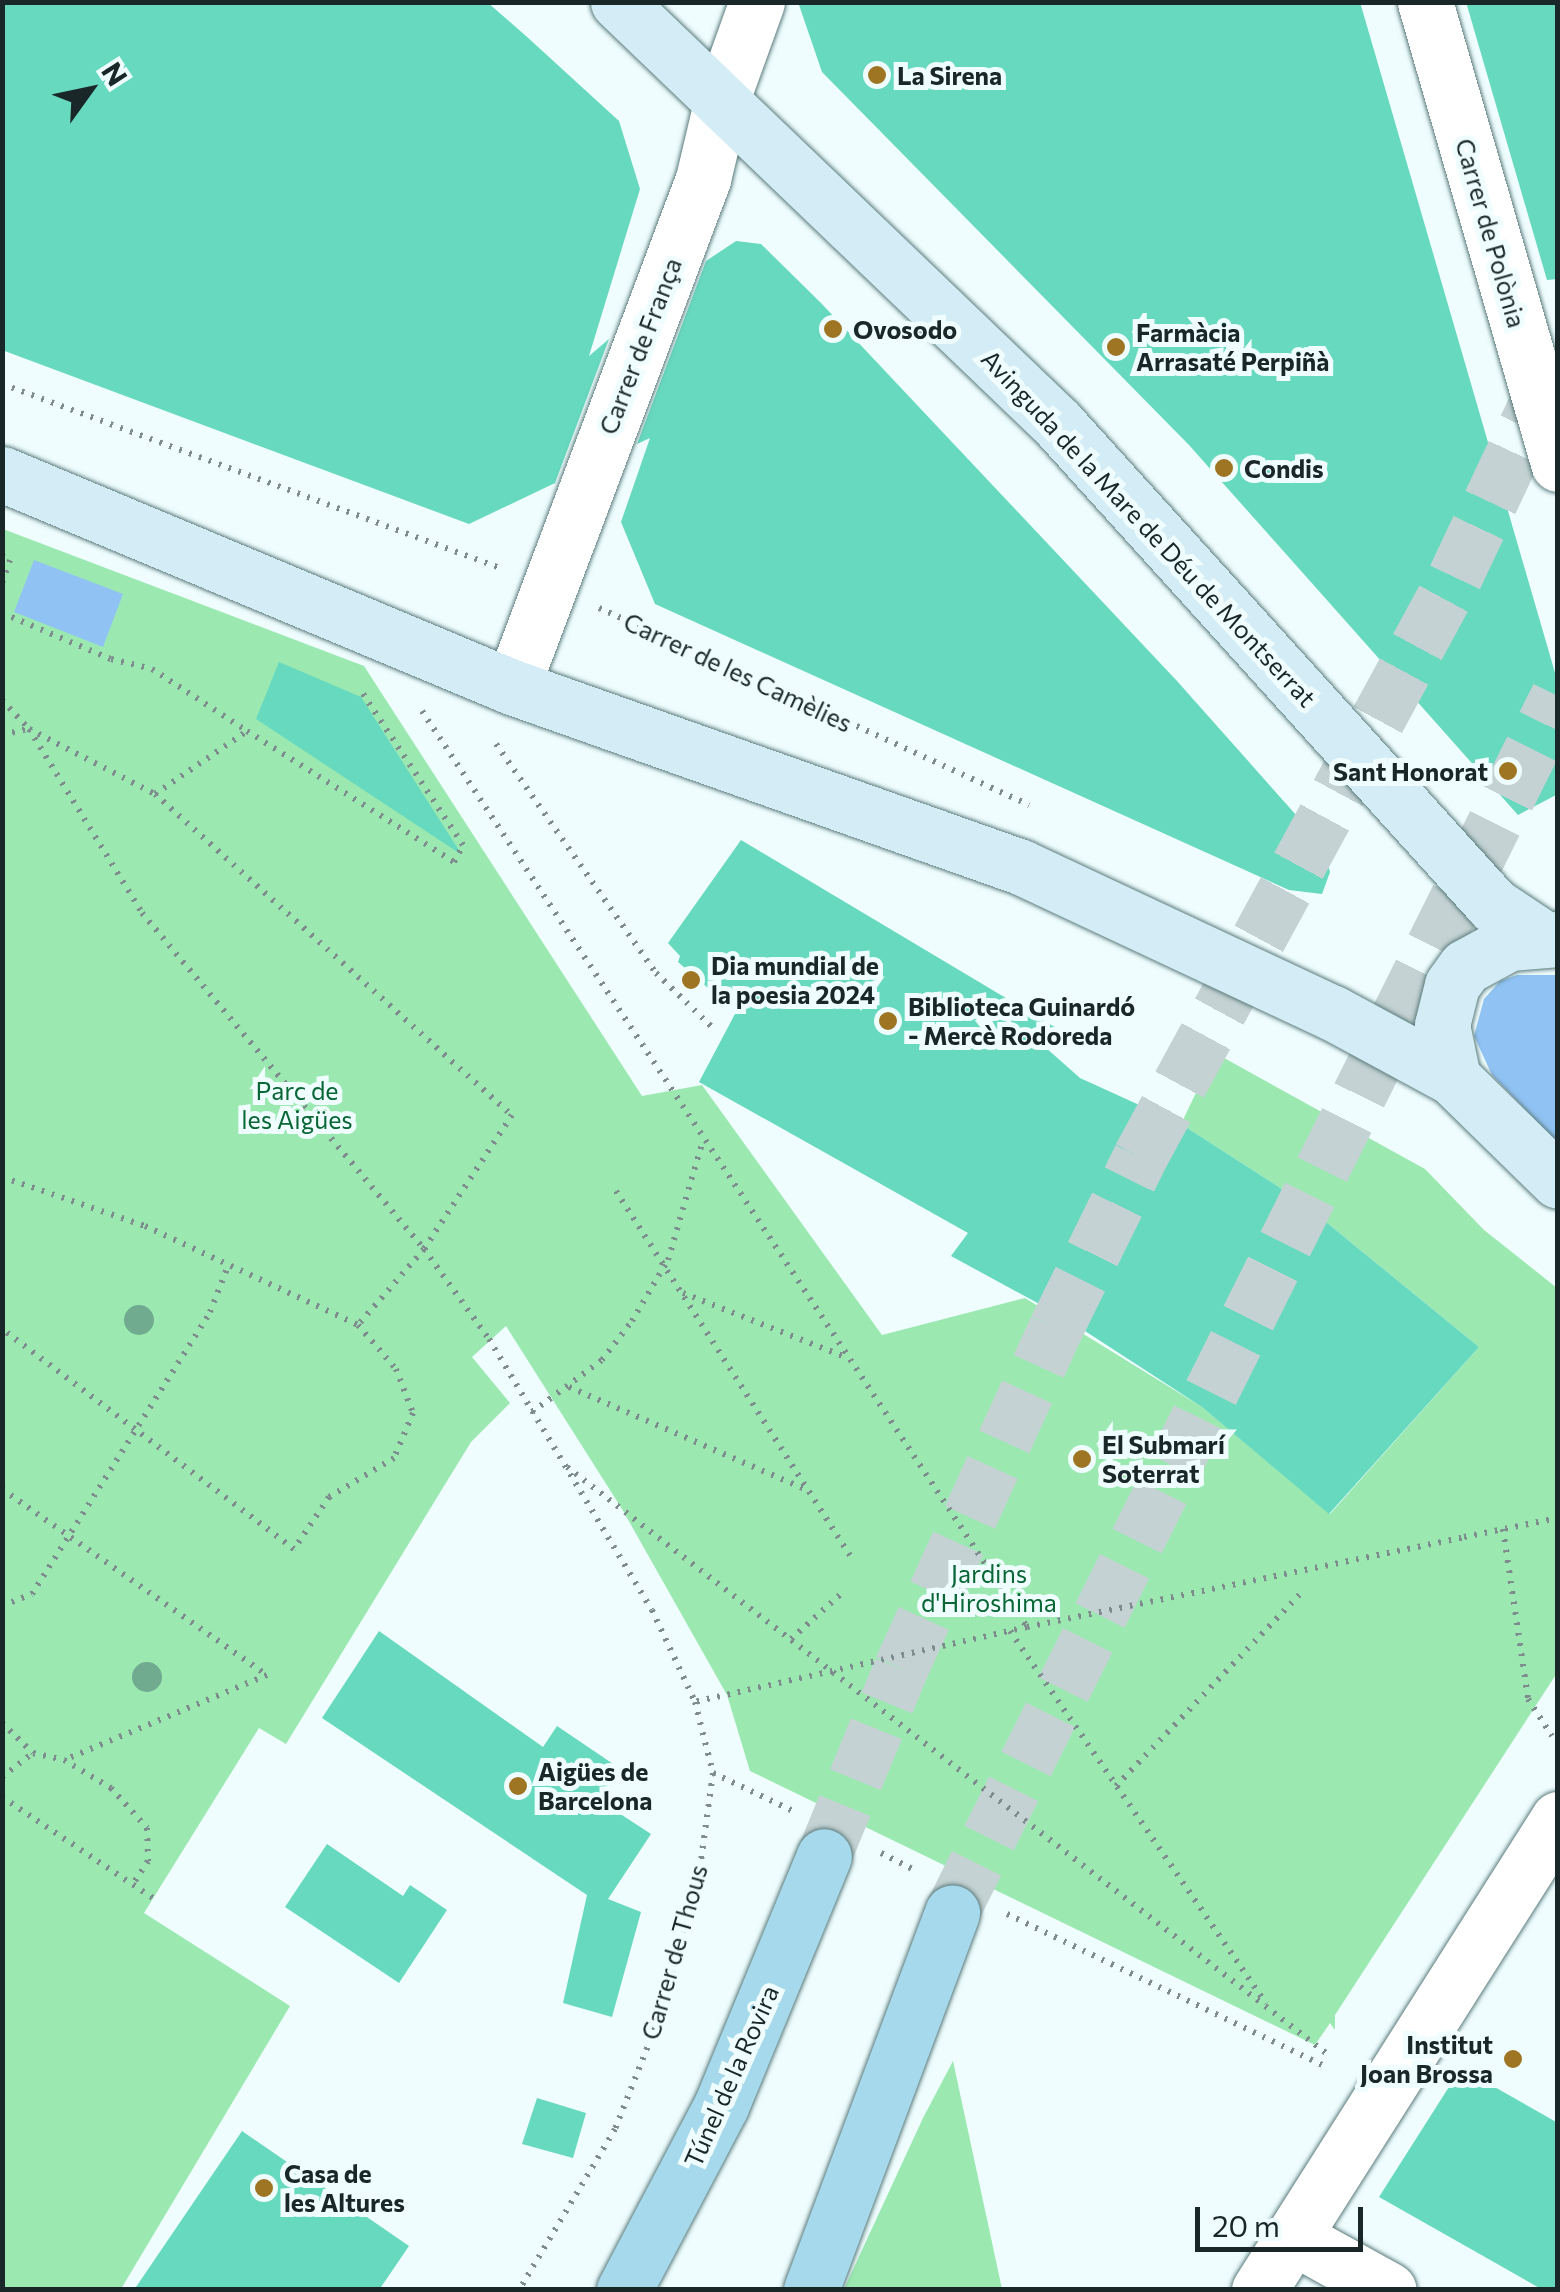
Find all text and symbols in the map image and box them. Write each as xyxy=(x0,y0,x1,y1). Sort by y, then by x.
north arrow xyxy=(40,40,140,140)
text: N xyxy=(95,56,135,92)
place label: La Sirena xyxy=(897,60,1002,90)
marker: La Sirena xyxy=(866,64,888,86)
street label: Carrer de Polònia xyxy=(1450,135,1532,331)
street label: Carrer de França xyxy=(593,253,687,439)
place label: Ovosodo xyxy=(853,314,957,344)
marker: Ovosodo xyxy=(822,318,844,340)
place label: Farmàcia Arrasaté Perpiñà xyxy=(1136,318,1329,377)
marker: Farmàcia Arrasaté Perpiñà xyxy=(1105,336,1127,358)
street label: Avinguda de la Mare de Déu de Montserrat xyxy=(975,343,1323,713)
place label: Condis xyxy=(1244,453,1324,483)
marker: Condis xyxy=(1213,457,1235,479)
street label: Carrer de les Camèlies xyxy=(619,606,857,738)
place label: Sant Honorat xyxy=(1333,756,1488,786)
marker: Sant Honorat xyxy=(1497,760,1519,782)
place label: Dia mundial de la poesia 2024 xyxy=(711,951,879,1010)
marker: Dia mundial de la poesia 2024 xyxy=(680,969,702,991)
place label: Biblioteca Guinardó - Mercè Rodoreda xyxy=(908,992,1135,1051)
marker: Biblioteca Guinardó - Mercè Rodoreda xyxy=(877,1010,899,1032)
park label: Parc de les Aigües xyxy=(241,1076,353,1135)
place label: El Submarí Soterrat xyxy=(1102,1430,1225,1489)
marker: El Submarí Soterrat xyxy=(1071,1448,1093,1470)
park label: Jardins d'Hiroshima xyxy=(921,1559,1057,1618)
place label: Aigües de Barcelona xyxy=(538,1757,652,1816)
marker: Aigües de Barcelona xyxy=(507,1775,529,1797)
street label: Carrer de Thous xyxy=(635,1861,713,2043)
street label: Túnel de la Rovira xyxy=(678,1981,784,2171)
place label: Institut Joan Brossa xyxy=(1360,2030,1493,2089)
marker: Institut Joan Brossa xyxy=(1502,2048,1524,2070)
place label: Casa de les Altures xyxy=(284,2159,405,2218)
marker: Casa de les Altures xyxy=(253,2177,275,2199)
scale bar xyxy=(1200,2187,1368,2249)
text: 20 m xyxy=(1212,2206,1280,2243)

